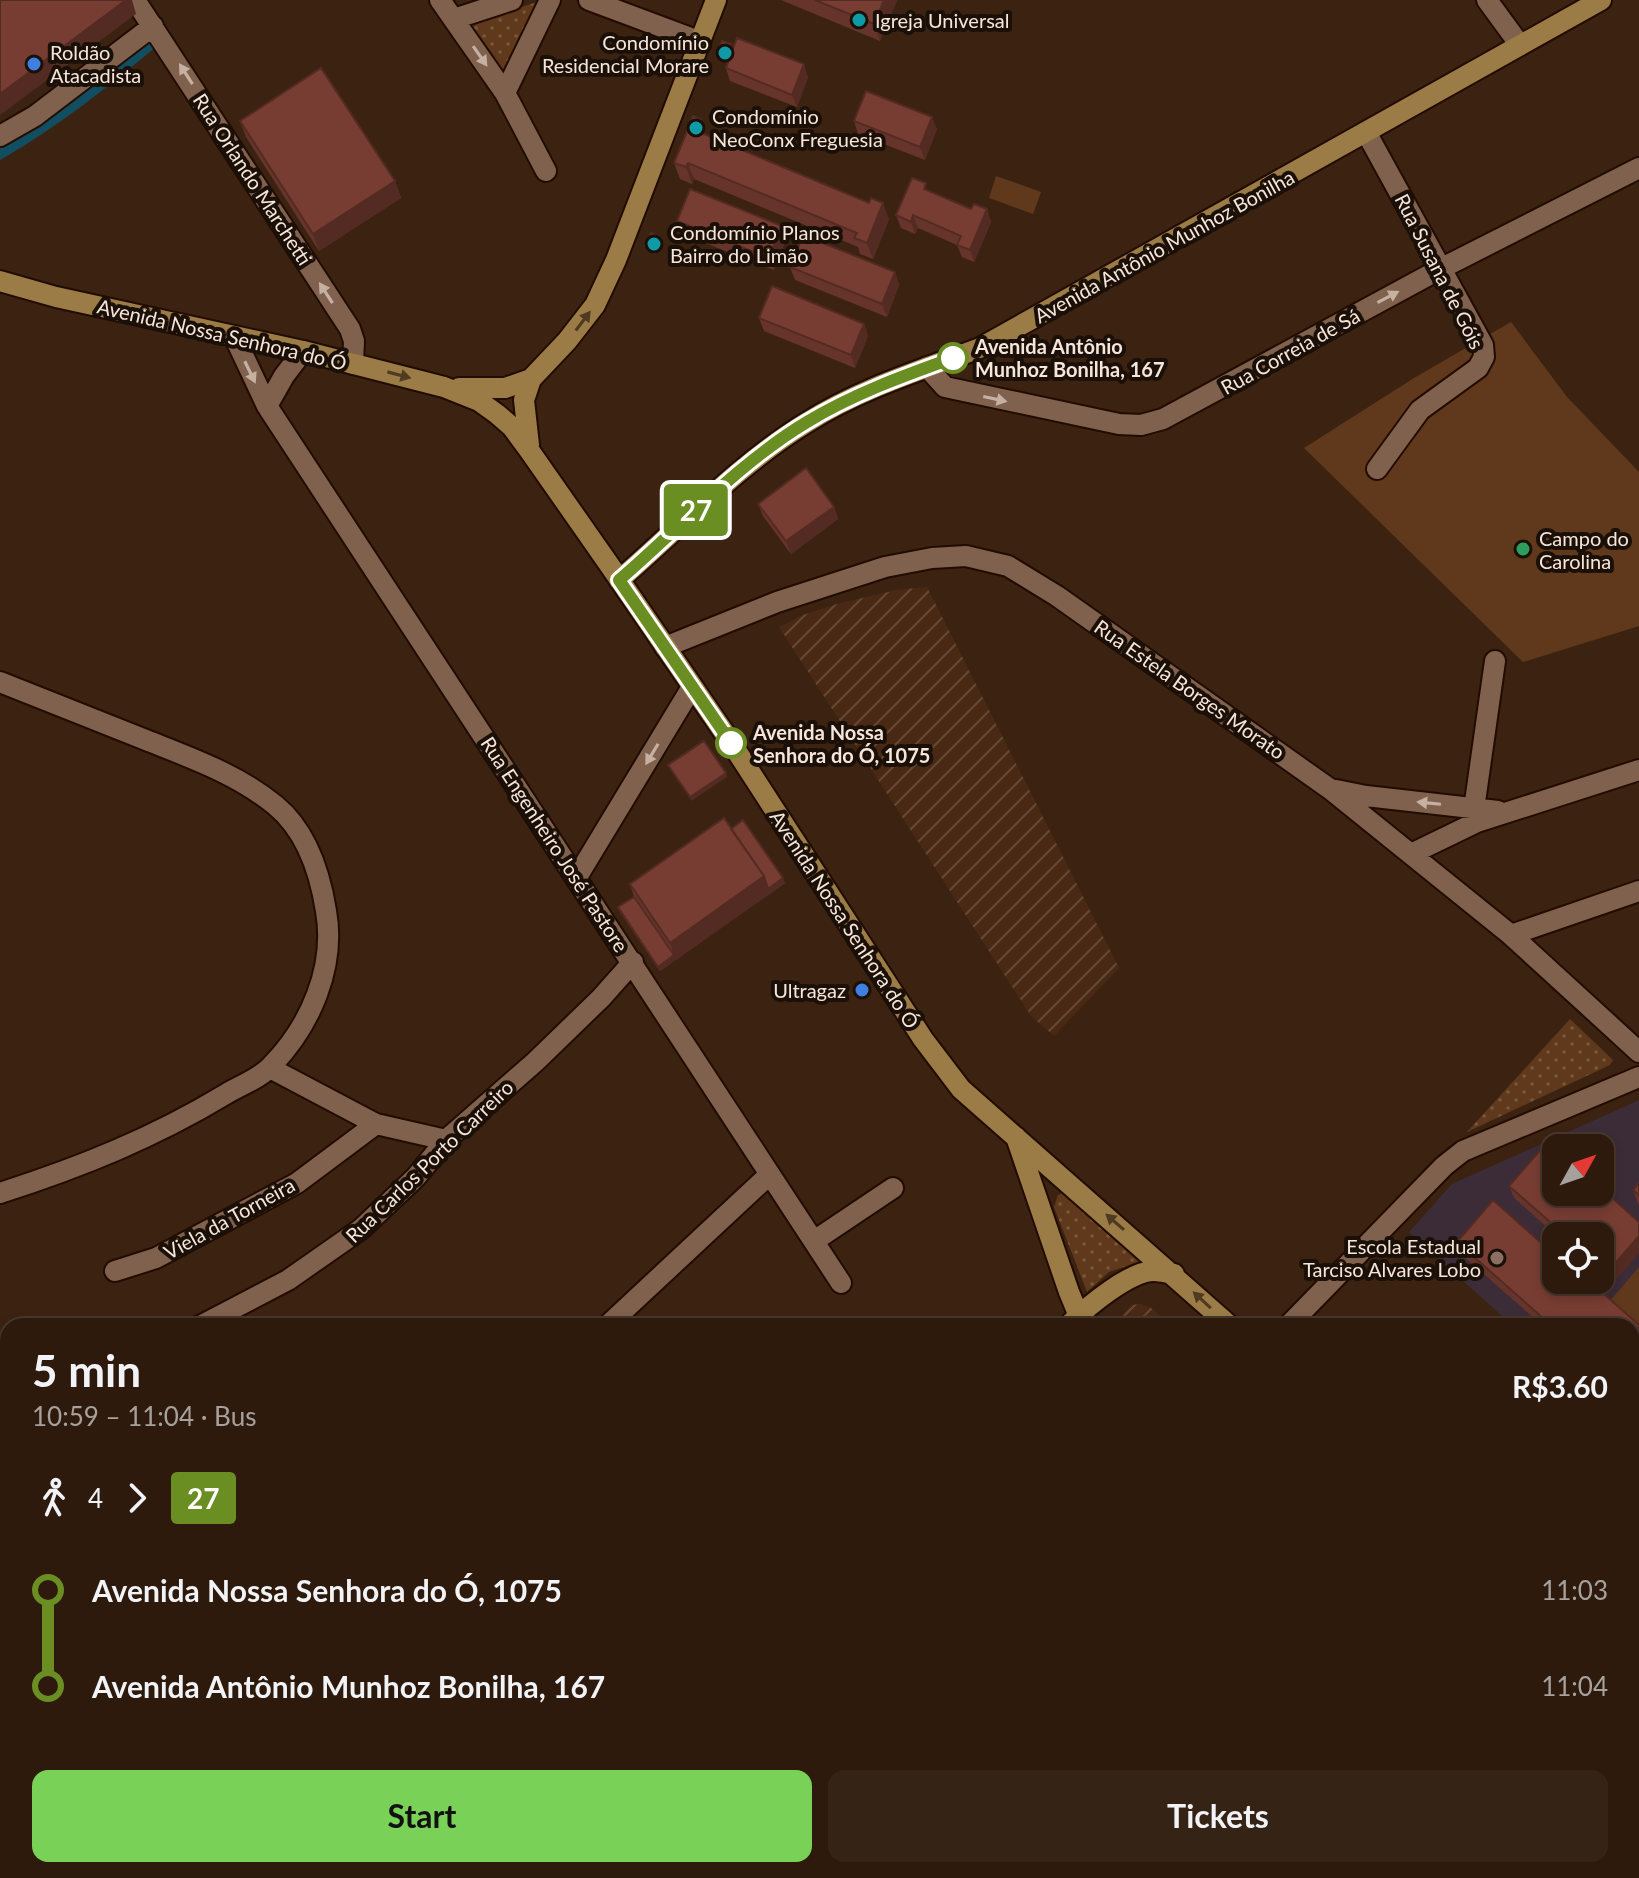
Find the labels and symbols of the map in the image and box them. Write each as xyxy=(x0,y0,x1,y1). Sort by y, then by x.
place label: Igreja Universal xyxy=(875,8,1009,32)
marker: Igreja Universal xyxy=(850,11,868,29)
place label: Condomínio Residencial Morare xyxy=(542,30,709,77)
place label: Roldão Atacadista xyxy=(50,40,141,87)
marker: Condomínio Residencial Morare xyxy=(716,44,734,62)
one-way arrow xyxy=(472,45,486,67)
marker: Roldão Atacadista xyxy=(25,55,43,73)
one-way arrow xyxy=(178,64,193,85)
street label: Rua Orlando Marchetti xyxy=(189,89,317,269)
place label: Condomínio NeoConx Freguesia xyxy=(712,104,883,151)
marker: Condomínio NeoConx Freguesia xyxy=(687,119,705,137)
street label: Avenida Antônio Munhoz Bonilha xyxy=(1030,164,1298,328)
street label: Rua Susana de Góis xyxy=(1390,189,1490,353)
place label: Condomínio Planos Bairro do Limão xyxy=(670,220,840,267)
marker: Condomínio Planos Bairro do Limão xyxy=(645,235,663,253)
one-way arrow xyxy=(319,283,334,304)
one-way arrow xyxy=(1377,290,1400,303)
street label: Avenida Nossa Senhora do Ó xyxy=(95,294,349,374)
street label: Rua Correia de Sá xyxy=(1216,303,1364,399)
one-way arrow xyxy=(575,310,591,332)
place label: Avenida Antônio Munhoz Bonilha, 167 xyxy=(974,334,1165,381)
marker: Avenida Antônio Munhoz Bonilha, 167 xyxy=(938,343,968,373)
one-way arrow xyxy=(243,360,257,383)
one-way arrow xyxy=(386,370,411,382)
one-way arrow xyxy=(983,393,1008,406)
line badge: 27 xyxy=(660,484,732,536)
place label: Campo do Carolina xyxy=(1539,526,1629,573)
marker: Campo do Carolina xyxy=(1514,540,1532,558)
street label: Rua Estela Borges Morato xyxy=(1090,614,1290,764)
place label: Avenida Nossa Senhora do Ó, 1075 xyxy=(752,720,930,767)
marker: Avenida Nossa Senhora do Ó, 1075 xyxy=(716,728,746,758)
street label: Rua Engenheiro José Pastore xyxy=(476,732,634,956)
one-way arrow xyxy=(645,743,659,765)
one-way arrow xyxy=(1416,797,1441,810)
street label: Avenida Nossa Senhora do Ó xyxy=(765,805,925,1033)
place label: Ultragaz xyxy=(773,978,846,1002)
marker: Ultragaz xyxy=(853,981,871,999)
street label: Rua Carlos Porto Carreiro xyxy=(340,1075,518,1247)
north arrow xyxy=(1542,1134,1614,1206)
street label: Viela da Torneira xyxy=(159,1172,299,1264)
one-way arrow xyxy=(1105,1214,1124,1232)
place label: Escola Estadual Tarciso Alvares Lobo xyxy=(1303,1234,1481,1281)
marker: Escola Estadual Tarciso Alvares Lobo xyxy=(1488,1249,1506,1267)
one-way arrow xyxy=(1193,1291,1212,1309)

